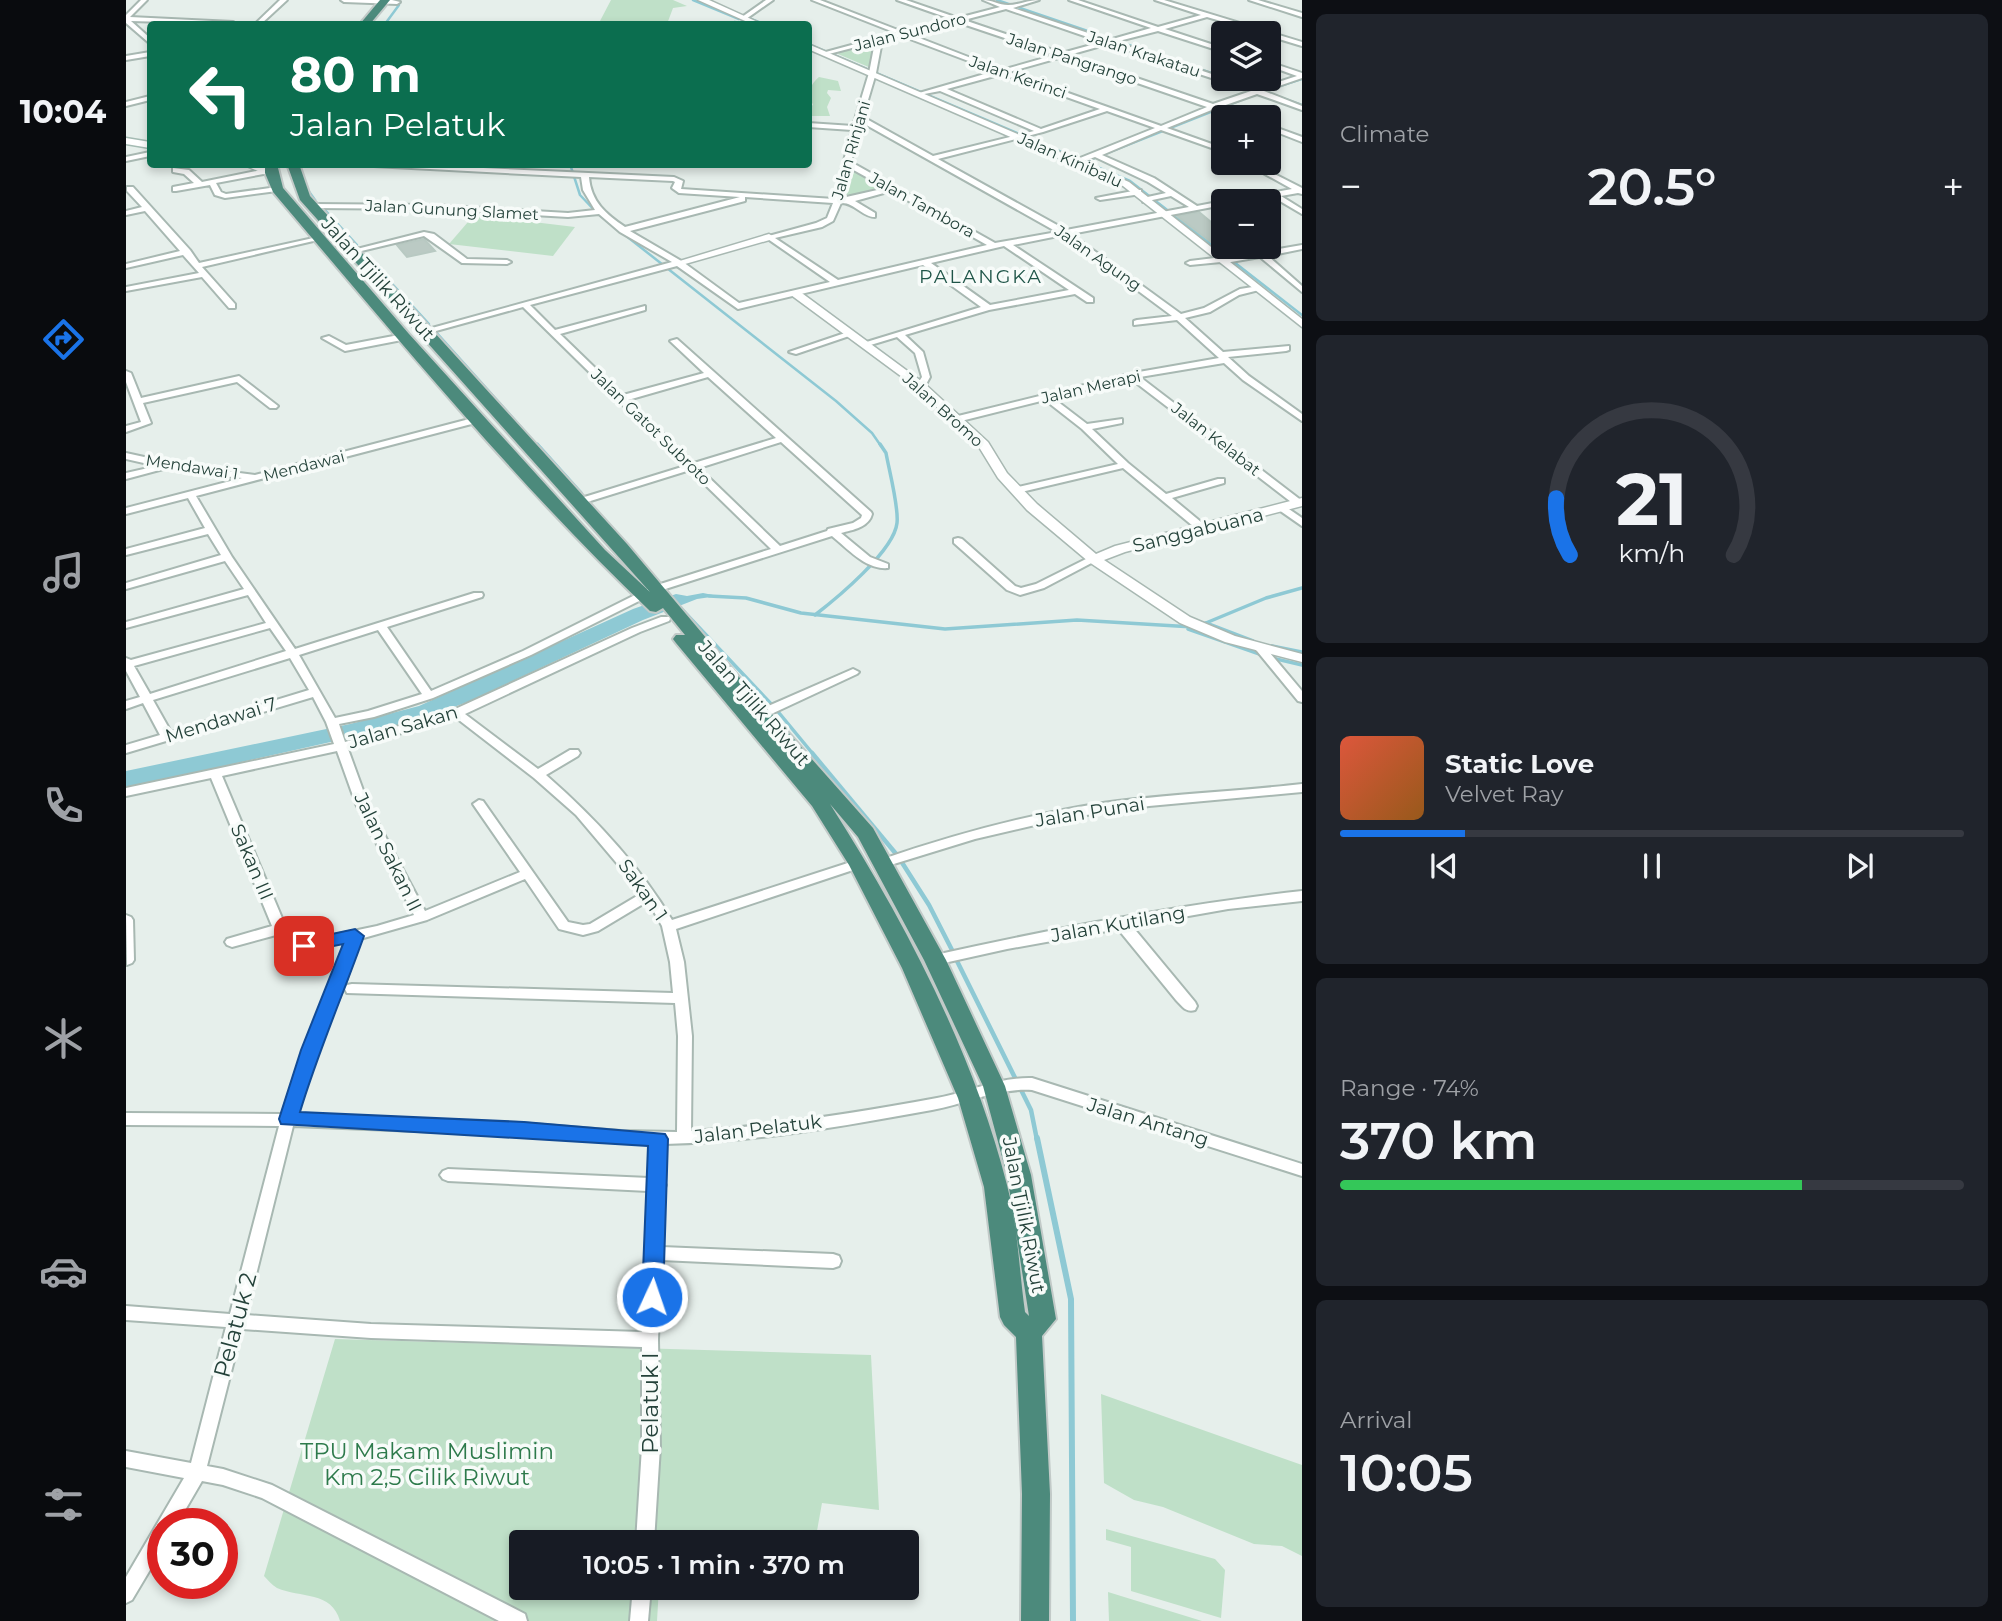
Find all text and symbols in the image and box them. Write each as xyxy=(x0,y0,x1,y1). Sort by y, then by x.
street label: Jalan Sundoro xyxy=(851,9,968,55)
map controls xyxy=(1211,21,1281,259)
button: layers xyxy=(1211,21,1281,91)
street label: Jalan Krakatau xyxy=(1084,26,1203,81)
street label: Jalan Pangrango xyxy=(1004,29,1139,89)
text: 80 m xyxy=(290,45,421,104)
icon: left xyxy=(175,49,266,140)
street label: Jalan Kerinci xyxy=(966,51,1069,102)
text: 10:04 xyxy=(20,92,106,131)
street label: Jalan Rinjani xyxy=(828,98,874,203)
text: Jalan Pelatuk xyxy=(290,105,505,144)
button: + xyxy=(1211,105,1281,175)
text: Climate xyxy=(1340,120,1429,148)
street label: Jalan Kinibalu xyxy=(1014,128,1125,192)
text: 20.5° xyxy=(1588,155,1716,218)
text: − xyxy=(1340,163,1362,210)
text: + xyxy=(1942,163,1964,210)
street label: Jalan Tambora xyxy=(865,168,978,242)
button: − xyxy=(1211,189,1281,259)
street label: Jalan Gunung Slamet xyxy=(364,196,540,224)
street label: Jalan Tjilik Riwut xyxy=(316,212,440,346)
street label: Jalan Agung xyxy=(1050,221,1145,295)
district label: PALANGKA xyxy=(919,265,1043,288)
icon: directions xyxy=(39,315,88,364)
street label: Jalan Gatot Subroto xyxy=(587,364,715,489)
street label: Jalan Merapi xyxy=(1038,366,1143,408)
street label: Jalan Bromo xyxy=(898,368,987,451)
street label: Jalan Kelabat xyxy=(1167,398,1265,480)
street label: Mendawai xyxy=(261,447,347,485)
street label: Mendawai 1 xyxy=(144,450,240,484)
text: 21 xyxy=(1616,456,1688,544)
street label: Sanggabuana xyxy=(1130,503,1266,557)
text: km/h xyxy=(1619,538,1685,568)
icon: music xyxy=(39,548,88,597)
street label: Jalan Tjilik Riwut xyxy=(693,635,815,771)
street label: Mendawai 7 xyxy=(163,692,279,748)
street label: Jalan Sakan xyxy=(345,700,460,754)
text: Static Love xyxy=(1445,748,1594,780)
text: Velvet Ray xyxy=(1445,780,1563,808)
icon: phone xyxy=(39,781,88,830)
street label: Jalan Sakan II xyxy=(349,788,427,915)
street label: Jalan Punai xyxy=(1033,792,1146,832)
street label: Sakan III xyxy=(226,821,278,903)
icon: previous xyxy=(1425,847,1463,885)
icon: pause xyxy=(1633,847,1671,885)
icon: next xyxy=(1841,847,1879,885)
street label: Sakan 1 xyxy=(614,855,672,925)
street label: Jalan Kutilang xyxy=(1048,901,1187,947)
pin xyxy=(274,916,334,976)
icon: arrive xyxy=(285,927,323,965)
icon: climate xyxy=(39,1014,88,1063)
text: Range · 74% xyxy=(1340,1074,1479,1102)
street label: Jalan Antang xyxy=(1084,1092,1211,1151)
text: 370 km xyxy=(1340,1109,1537,1172)
street label: Jalan Pelatuk xyxy=(692,1110,824,1148)
street label: Jalan Tjilik Riwut xyxy=(997,1134,1050,1295)
icon: car xyxy=(39,1247,88,1296)
position arrow xyxy=(615,1260,689,1334)
street label: Pelatuk 2 xyxy=(208,1269,262,1381)
street label: Pelatuk I xyxy=(636,1352,664,1454)
text: Arrival xyxy=(1340,1406,1413,1434)
park label: TPU Makam Muslimin Km 2,5 Cilik Riwut xyxy=(300,1437,554,1491)
text: 10:05 xyxy=(1340,1441,1473,1504)
icon: filters xyxy=(39,1480,88,1529)
speed limit sign: 30 xyxy=(147,1508,238,1599)
text: 10:05 · 1 min · 370 m xyxy=(583,1549,845,1581)

